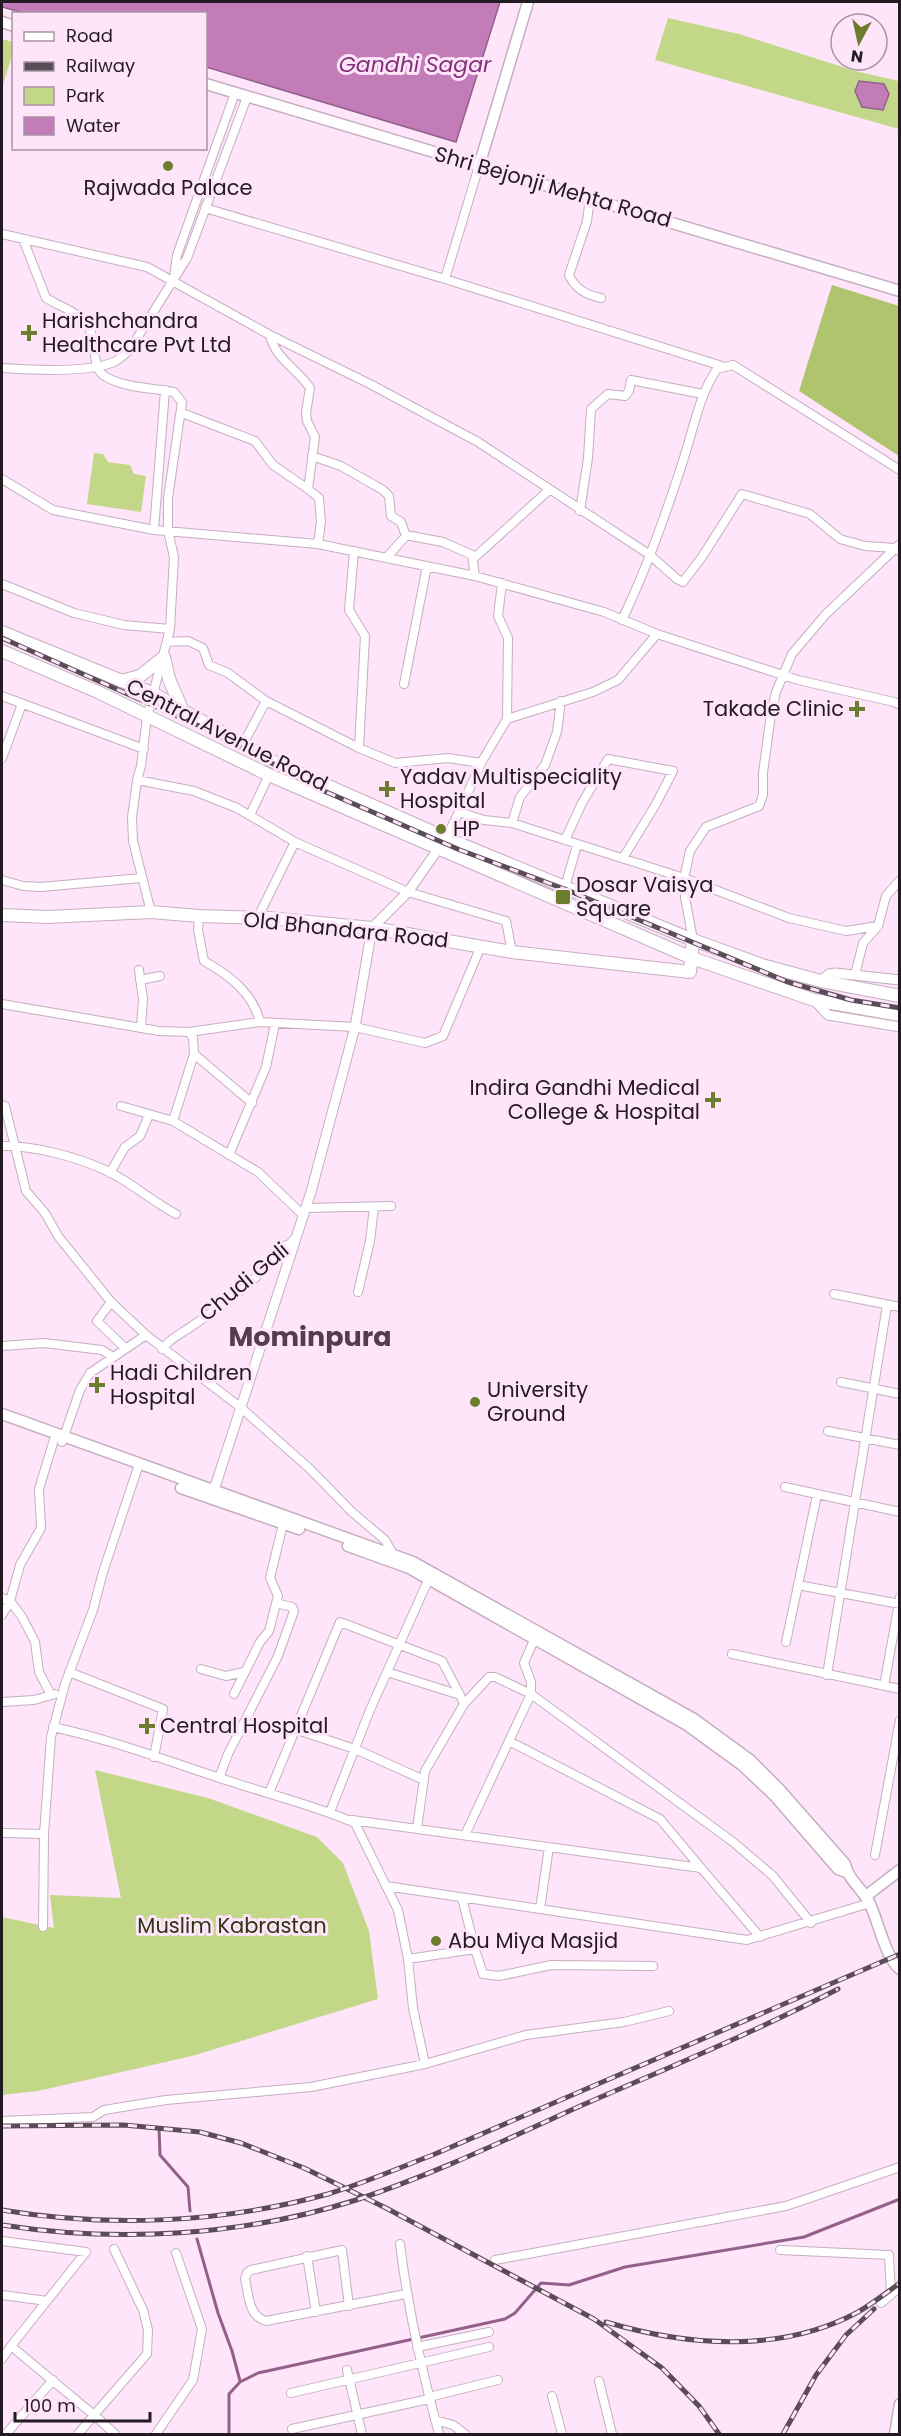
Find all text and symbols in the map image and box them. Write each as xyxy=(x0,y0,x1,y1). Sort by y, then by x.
legend xyxy=(12,12,207,150)
north arrow xyxy=(829,12,889,72)
text: Road xyxy=(66,23,113,48)
text: N xyxy=(849,44,865,69)
water label: Gandhi Sagar xyxy=(339,49,492,80)
text: Railway xyxy=(66,53,135,78)
text: Park xyxy=(66,83,105,108)
text: Water xyxy=(66,113,120,138)
street label: Shri Bejonji Mehta Road xyxy=(431,139,675,234)
marker: Rajwada Palace xyxy=(161,159,175,173)
place label: Rajwada Palace xyxy=(83,173,253,202)
place label: Harishchandra Healthcare Pvt Ltd xyxy=(42,306,232,359)
marker: Harishchandra Healthcare Pvt Ltd xyxy=(20,324,38,342)
street label: Central Avenue Road xyxy=(122,671,333,798)
place label: Takade Clinic xyxy=(703,694,844,723)
marker: Takade Clinic xyxy=(848,700,866,718)
place label: Yadav Multispeciality Hospital xyxy=(400,762,622,815)
marker: Yadav Multispeciality Hospital xyxy=(378,780,396,798)
place label: HP xyxy=(453,814,480,843)
marker: HP xyxy=(434,822,448,836)
place label: Dosar Vaisya Square xyxy=(576,870,713,923)
marker: Dosar Vaisya Square xyxy=(554,888,572,906)
street label: Old Bhandara Road xyxy=(242,904,450,955)
place label: Indira Gandhi Medical College & Hospital xyxy=(469,1073,700,1126)
marker: Indira Gandhi Medical College & Hospital xyxy=(704,1091,722,1109)
street label: Chudi Gali xyxy=(193,1235,295,1328)
district label: Mominpura xyxy=(228,1318,392,1355)
place label: Hadi Children Hospital xyxy=(110,1358,252,1411)
place label: University Ground xyxy=(487,1375,588,1428)
marker: Hadi Children Hospital xyxy=(88,1376,106,1394)
marker: University Ground xyxy=(468,1395,482,1409)
place label: Central Hospital xyxy=(160,1711,328,1740)
marker: Central Hospital xyxy=(138,1717,156,1735)
park label: Muslim Kabrastan xyxy=(137,1911,327,1940)
place label: Abu Miya Masjid xyxy=(448,1926,618,1955)
marker: Abu Miya Masjid xyxy=(429,1934,443,1948)
scale bar xyxy=(15,2385,150,2423)
text: 100 m xyxy=(24,2393,76,2418)

